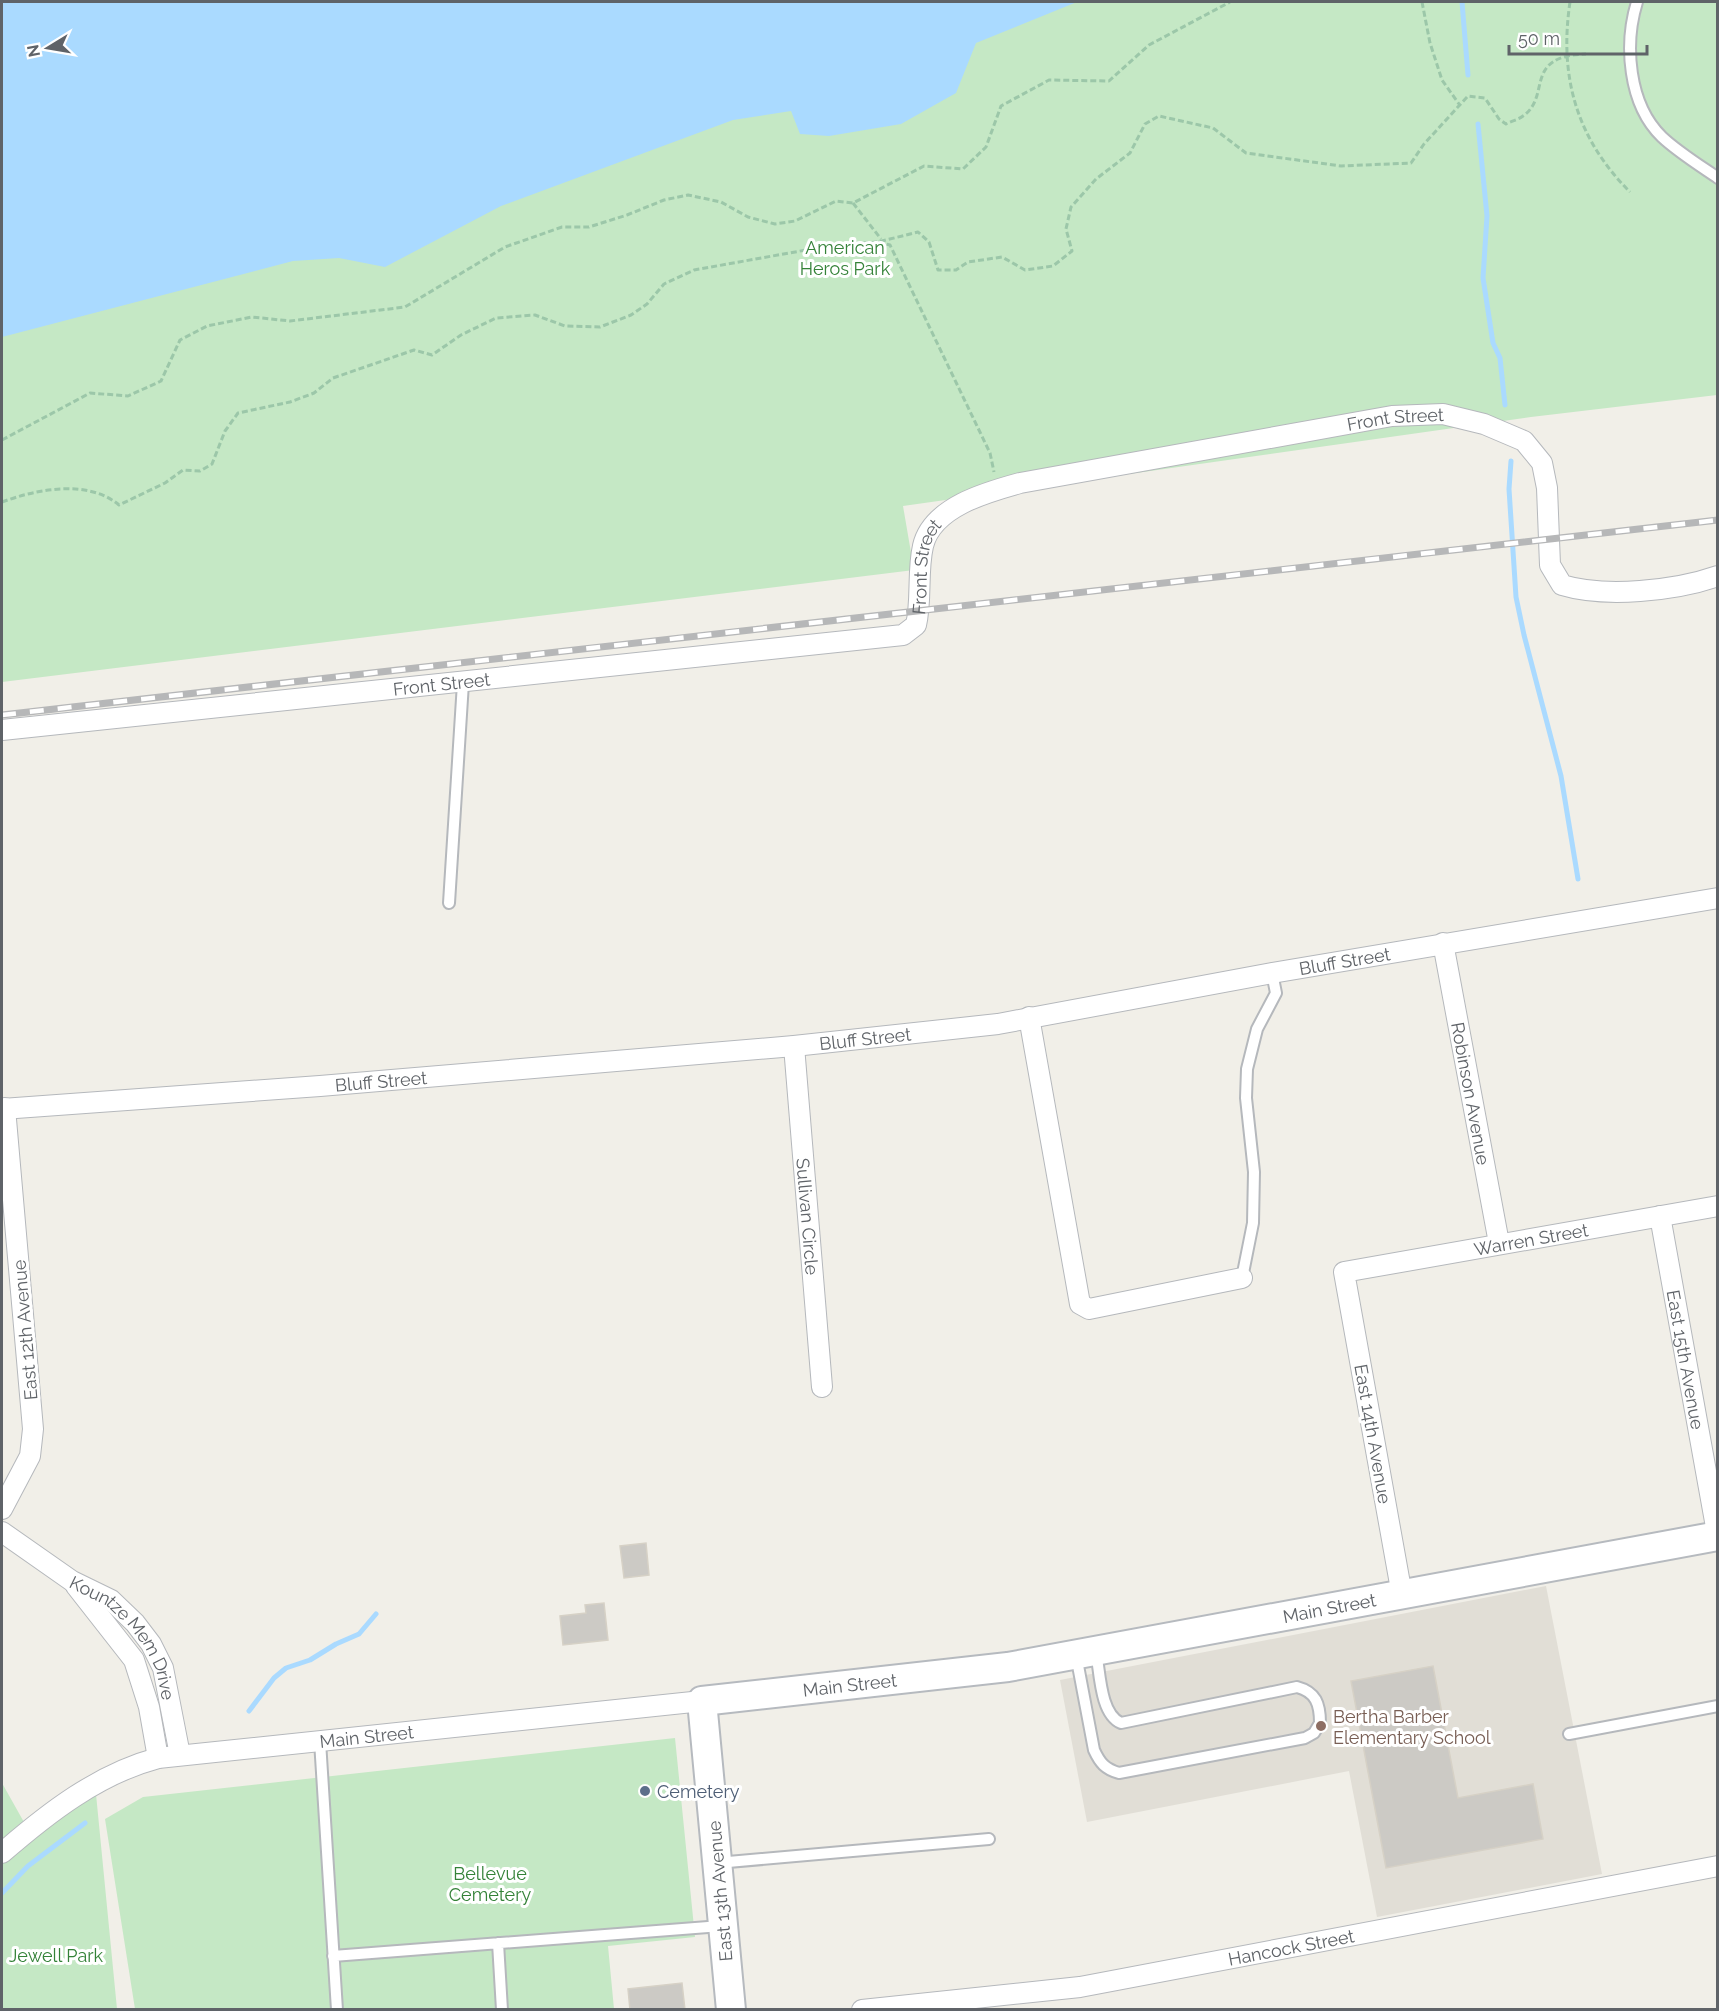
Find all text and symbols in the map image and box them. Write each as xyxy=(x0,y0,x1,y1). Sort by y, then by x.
north arrow xyxy=(18,18,78,78)
scale bar xyxy=(1509,18,1647,56)
text: 50 m xyxy=(1518,28,1560,49)
text: N xyxy=(23,43,44,59)
park label: American Heros Park xyxy=(800,237,891,279)
street label: Front Street xyxy=(1345,403,1444,434)
street label: Front Street xyxy=(908,514,945,615)
street label: Front Street xyxy=(392,668,491,699)
street label: Bluff Street xyxy=(1297,943,1392,979)
street label: Robinson Avenue xyxy=(1447,1020,1495,1167)
street label: Bluff Street xyxy=(818,1023,912,1054)
street label: Bluff Street xyxy=(334,1067,428,1095)
street label: Sullivan Circle xyxy=(793,1157,823,1276)
street label: Warren Street xyxy=(1472,1219,1590,1259)
street label: East 12th Avenue xyxy=(8,1259,42,1401)
street label: East 15th Avenue xyxy=(1663,1288,1709,1432)
street label: East 14th Avenue xyxy=(1350,1363,1396,1506)
street label: Kountze Mem Drive xyxy=(67,1571,180,1702)
street label: Main Street xyxy=(1281,1589,1378,1627)
street label: Main Street xyxy=(802,1669,898,1700)
place label: Bertha Barber Elementary School xyxy=(1333,1706,1491,1748)
marker: Bertha Barber Elementary School xyxy=(1314,1719,1328,1733)
street label: Main Street xyxy=(319,1721,415,1752)
place label: Cemetery xyxy=(657,1781,740,1802)
marker: Cemetery xyxy=(638,1784,652,1798)
street label: East 13th Avenue xyxy=(703,1819,737,1962)
park label: Bellevue Cemetery xyxy=(449,1863,531,1905)
street label: Hancock Street xyxy=(1226,1925,1356,1969)
park label: Jewell Park xyxy=(9,1945,104,1966)

